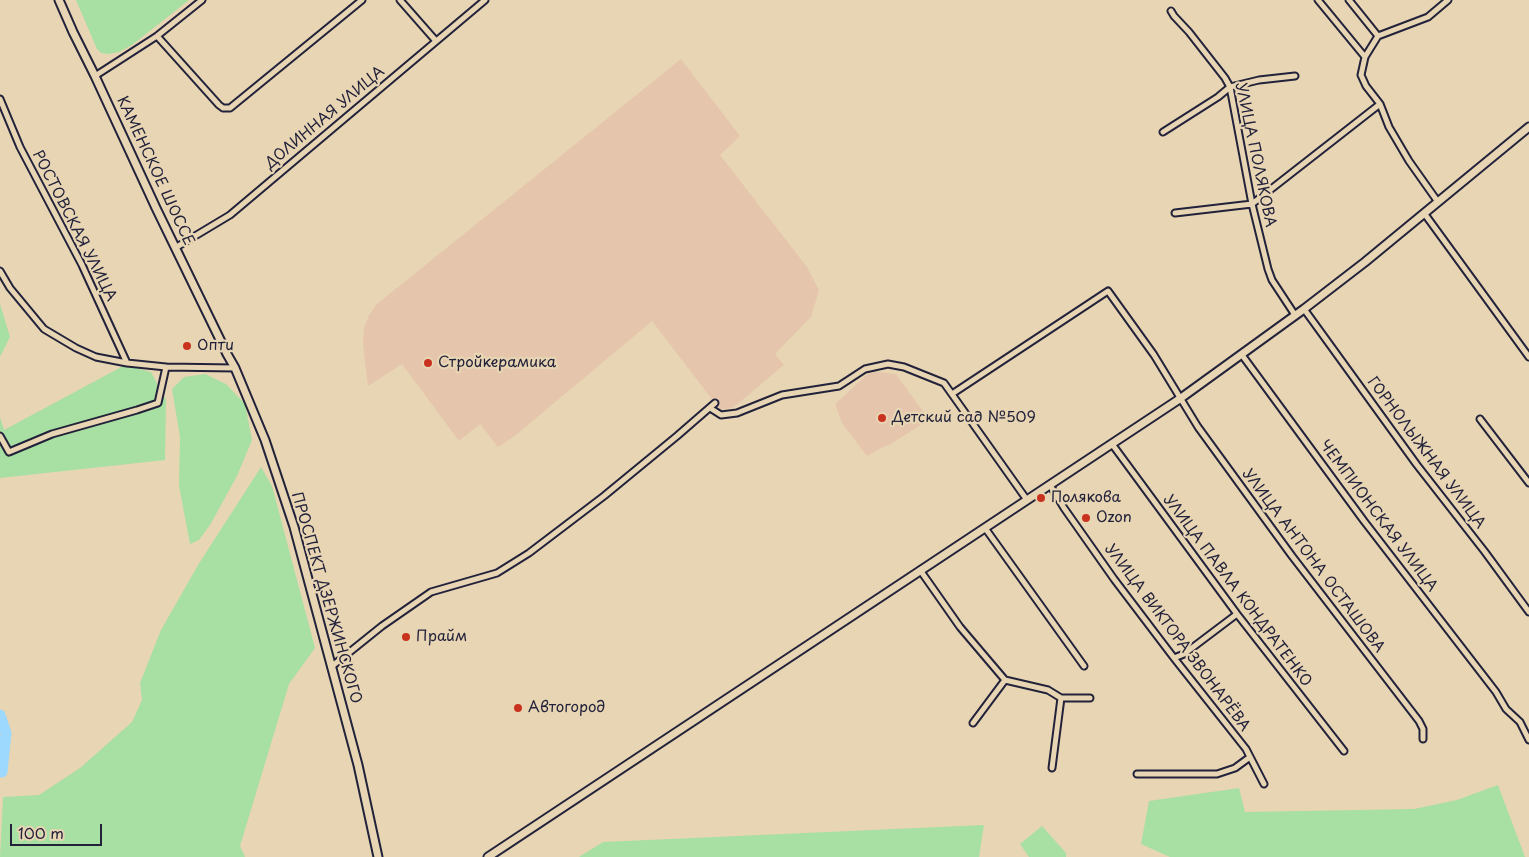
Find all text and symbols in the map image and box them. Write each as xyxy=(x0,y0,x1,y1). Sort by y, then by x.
street label: ДОЛИННАЯ УЛИЦА xyxy=(262,63,388,173)
street label: УЛИЦА ПОЛЯКОВА xyxy=(1231,81,1279,229)
street label: КАМЕНСКОЕ ШОССЕ xyxy=(113,94,197,248)
street label: РОСТОВСКАЯ УЛИЦА xyxy=(28,148,120,304)
place label: Опти xyxy=(197,337,234,355)
marker: Опти xyxy=(181,340,193,352)
place label: Стройкерамика xyxy=(438,354,556,372)
marker: Стройкерамика xyxy=(422,357,434,369)
street label: ГОРНОЛЫЖНАЯ УЛИЦА xyxy=(1363,374,1489,532)
place label: Детский сад №509 xyxy=(892,409,1036,427)
marker: Детский сад №509 xyxy=(876,412,888,424)
street label: ЧЕМПИОНСКАЯ УЛИЦА xyxy=(1315,437,1441,595)
street label: УЛИЦА АНТОНА ОСТАШОВА xyxy=(1238,466,1388,656)
place label: Полякова xyxy=(1051,489,1121,507)
street label: ПРОСПЕКТ ДЗЕРЖИНСКОГО xyxy=(287,490,365,706)
marker: Полякова xyxy=(1035,492,1047,504)
street label: УЛИЦА ПАВЛА КОНДРАТЕНКО xyxy=(1159,492,1315,690)
place label: Ozon xyxy=(1096,509,1132,527)
marker: Ozon xyxy=(1080,512,1092,524)
street label: УЛИЦА ВИКТОРА ЗВОНАРЁВА xyxy=(1101,541,1253,735)
place label: Прайм xyxy=(416,628,467,646)
marker: Прайм xyxy=(400,631,412,643)
place label: Автогород xyxy=(528,699,605,717)
marker: Автогород xyxy=(512,702,524,714)
scale bar xyxy=(12,814,105,846)
text: 100 m xyxy=(18,821,64,844)

